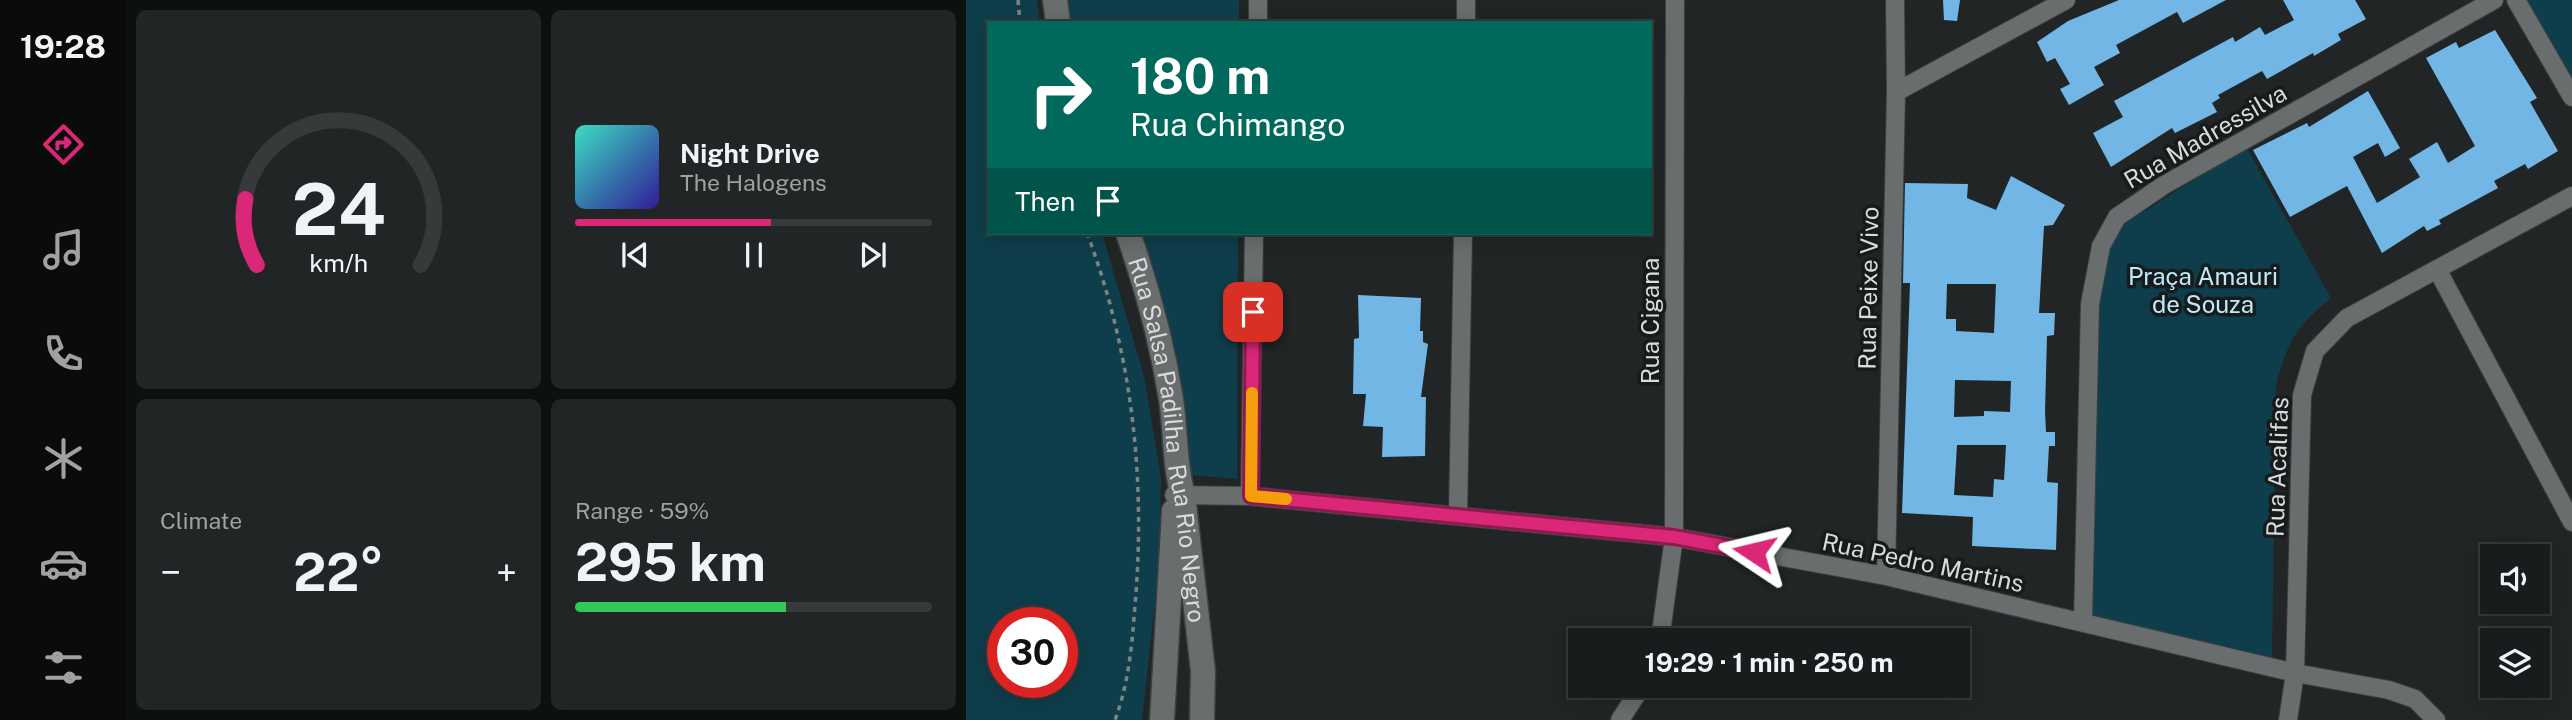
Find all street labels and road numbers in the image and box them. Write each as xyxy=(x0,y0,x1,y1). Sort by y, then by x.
street label: Rua Madressilva xyxy=(2119,78,2291,194)
street label: Rua Peixe Vivo xyxy=(1853,206,1883,370)
street label: Rua Salsa Padilha xyxy=(1123,253,1190,454)
street label: Rua Cigana xyxy=(1636,258,1664,384)
street label: Rua Acalifas xyxy=(2261,397,2293,537)
street label: Rua Rio Negro xyxy=(1163,462,1211,624)
street label: Rua Pedro Martins xyxy=(1820,527,2026,597)

